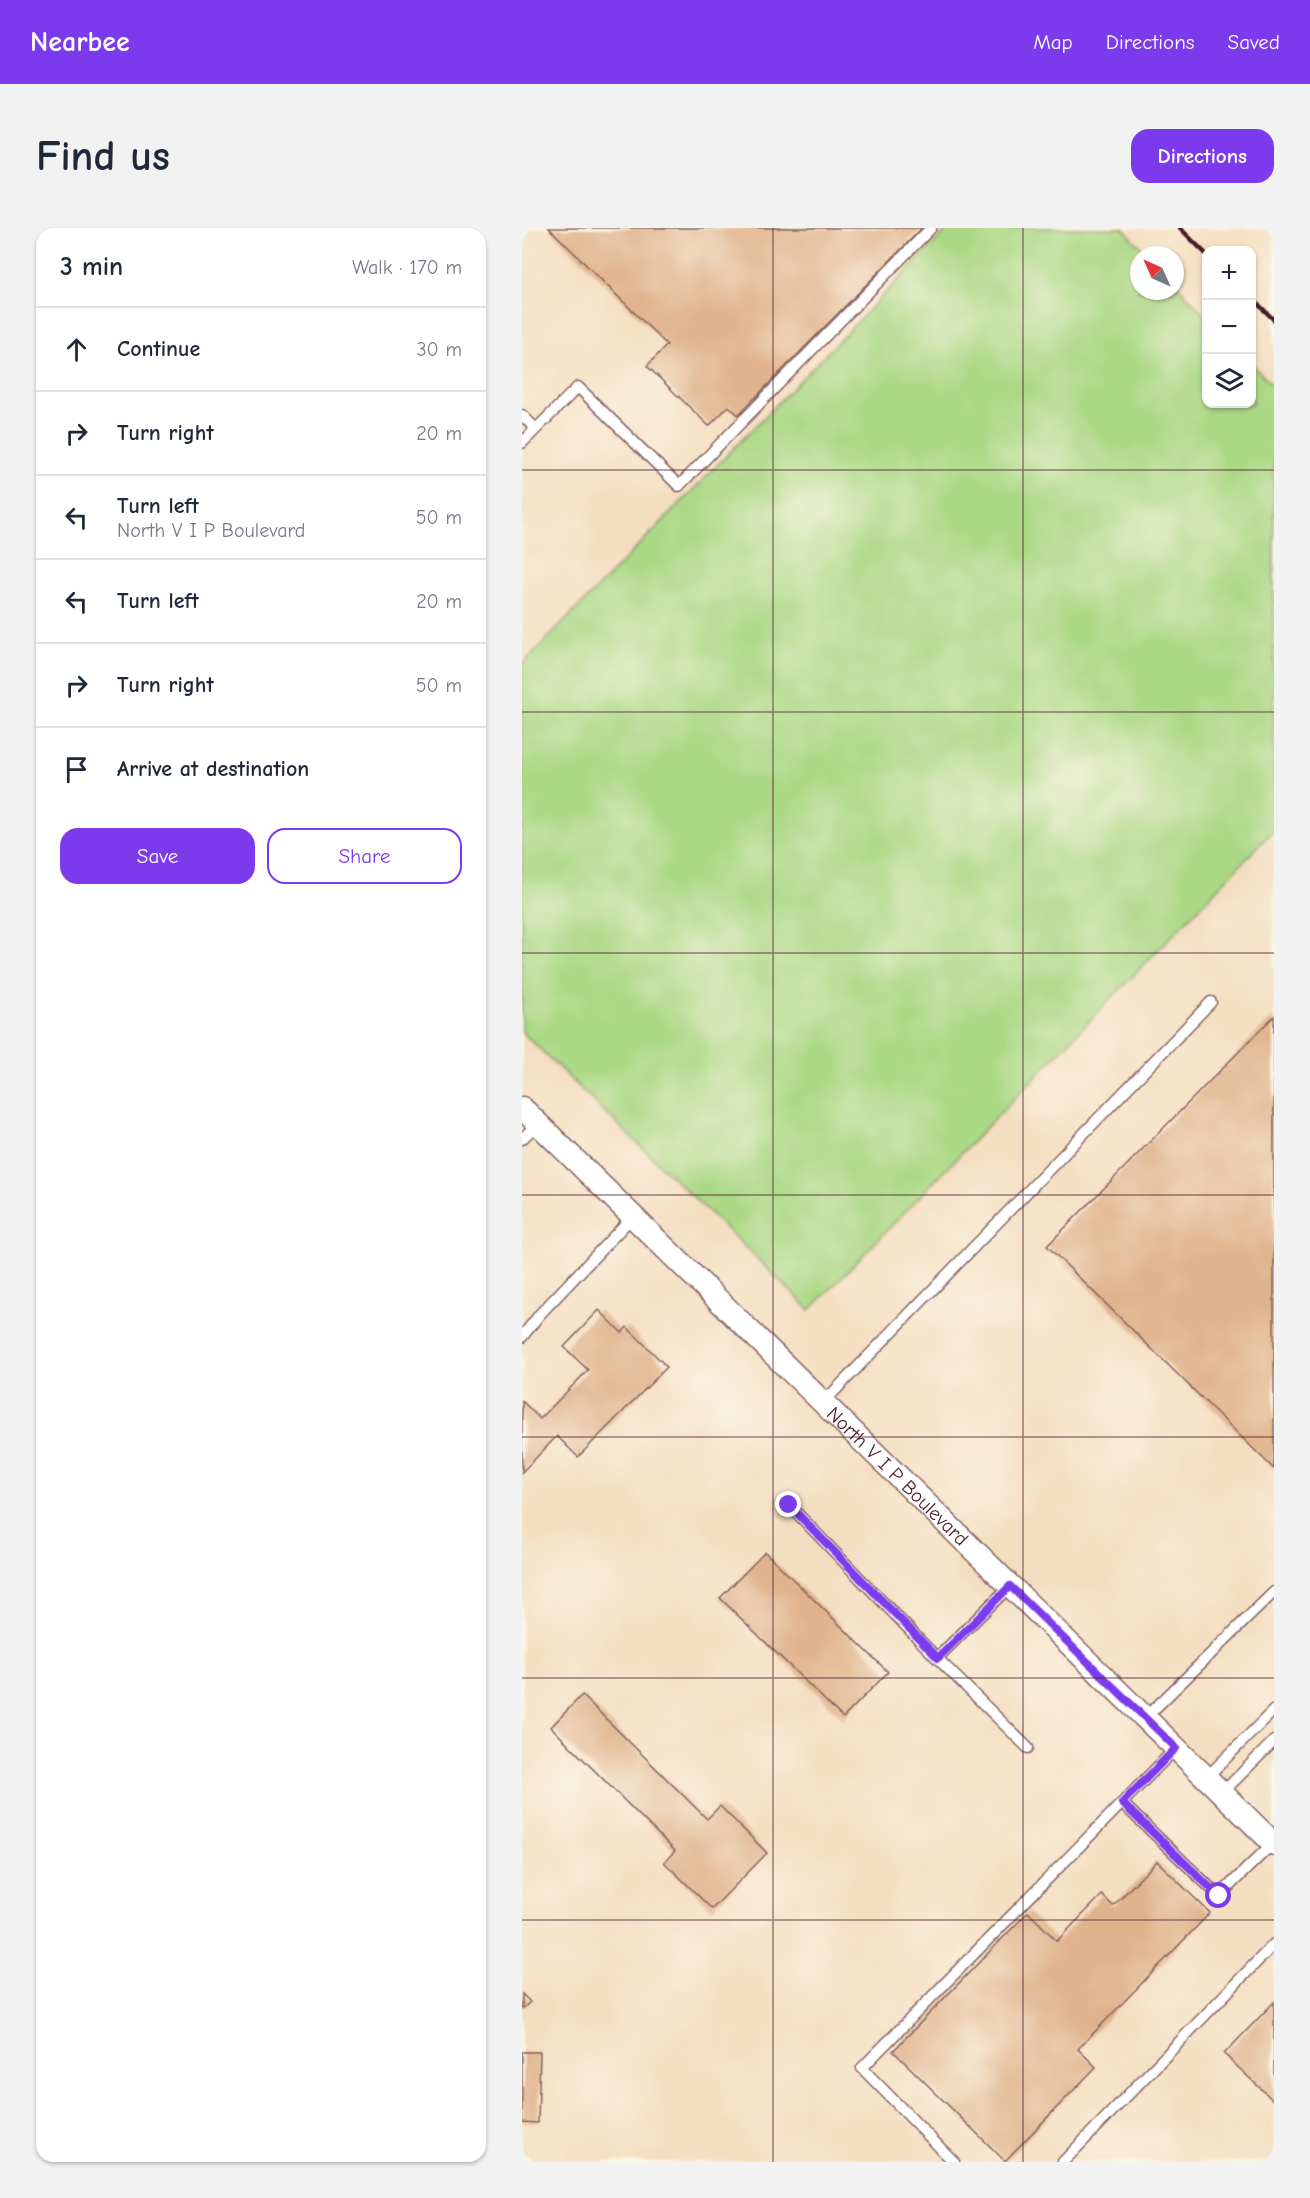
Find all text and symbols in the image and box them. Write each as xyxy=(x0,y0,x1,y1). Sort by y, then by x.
text: Nearbee xyxy=(30,26,130,58)
text: Map xyxy=(1033,30,1073,54)
text: Directions xyxy=(1106,30,1195,54)
text: Saved xyxy=(1228,30,1280,54)
button: Directions xyxy=(1131,129,1274,183)
text: Find us xyxy=(36,132,170,181)
north arrow xyxy=(1130,246,1184,300)
map controls xyxy=(1202,246,1256,408)
button: + xyxy=(1202,246,1256,300)
text: 3 min xyxy=(60,252,123,282)
text: Walk · 170 m xyxy=(352,256,462,279)
button: − xyxy=(1202,300,1256,354)
icon: ahead xyxy=(60,333,93,366)
text: Continue xyxy=(117,336,200,362)
text: 30 m xyxy=(416,338,462,361)
button: layers xyxy=(1202,354,1256,408)
icon: right xyxy=(60,417,93,450)
text: Turn right xyxy=(117,420,214,446)
text: 20 m xyxy=(416,422,462,445)
text: Turn left xyxy=(117,493,199,519)
icon: left xyxy=(60,501,93,534)
text: 50 m xyxy=(416,506,462,529)
text: North V I P Boulevard xyxy=(117,519,305,542)
icon: left xyxy=(60,585,93,618)
text: Turn left xyxy=(117,588,199,614)
text: 20 m xyxy=(416,590,462,613)
icon: right xyxy=(60,669,93,702)
text: Turn right xyxy=(117,672,214,698)
text: 50 m xyxy=(416,674,462,697)
icon: arrive xyxy=(60,753,93,786)
text: Arrive at destination xyxy=(117,756,309,782)
button: Save xyxy=(60,828,255,884)
button: Share xyxy=(267,828,462,884)
street label: North V I P Boulevard xyxy=(822,1402,973,1550)
route end xyxy=(775,1491,801,1517)
route start xyxy=(1205,1882,1231,1908)

